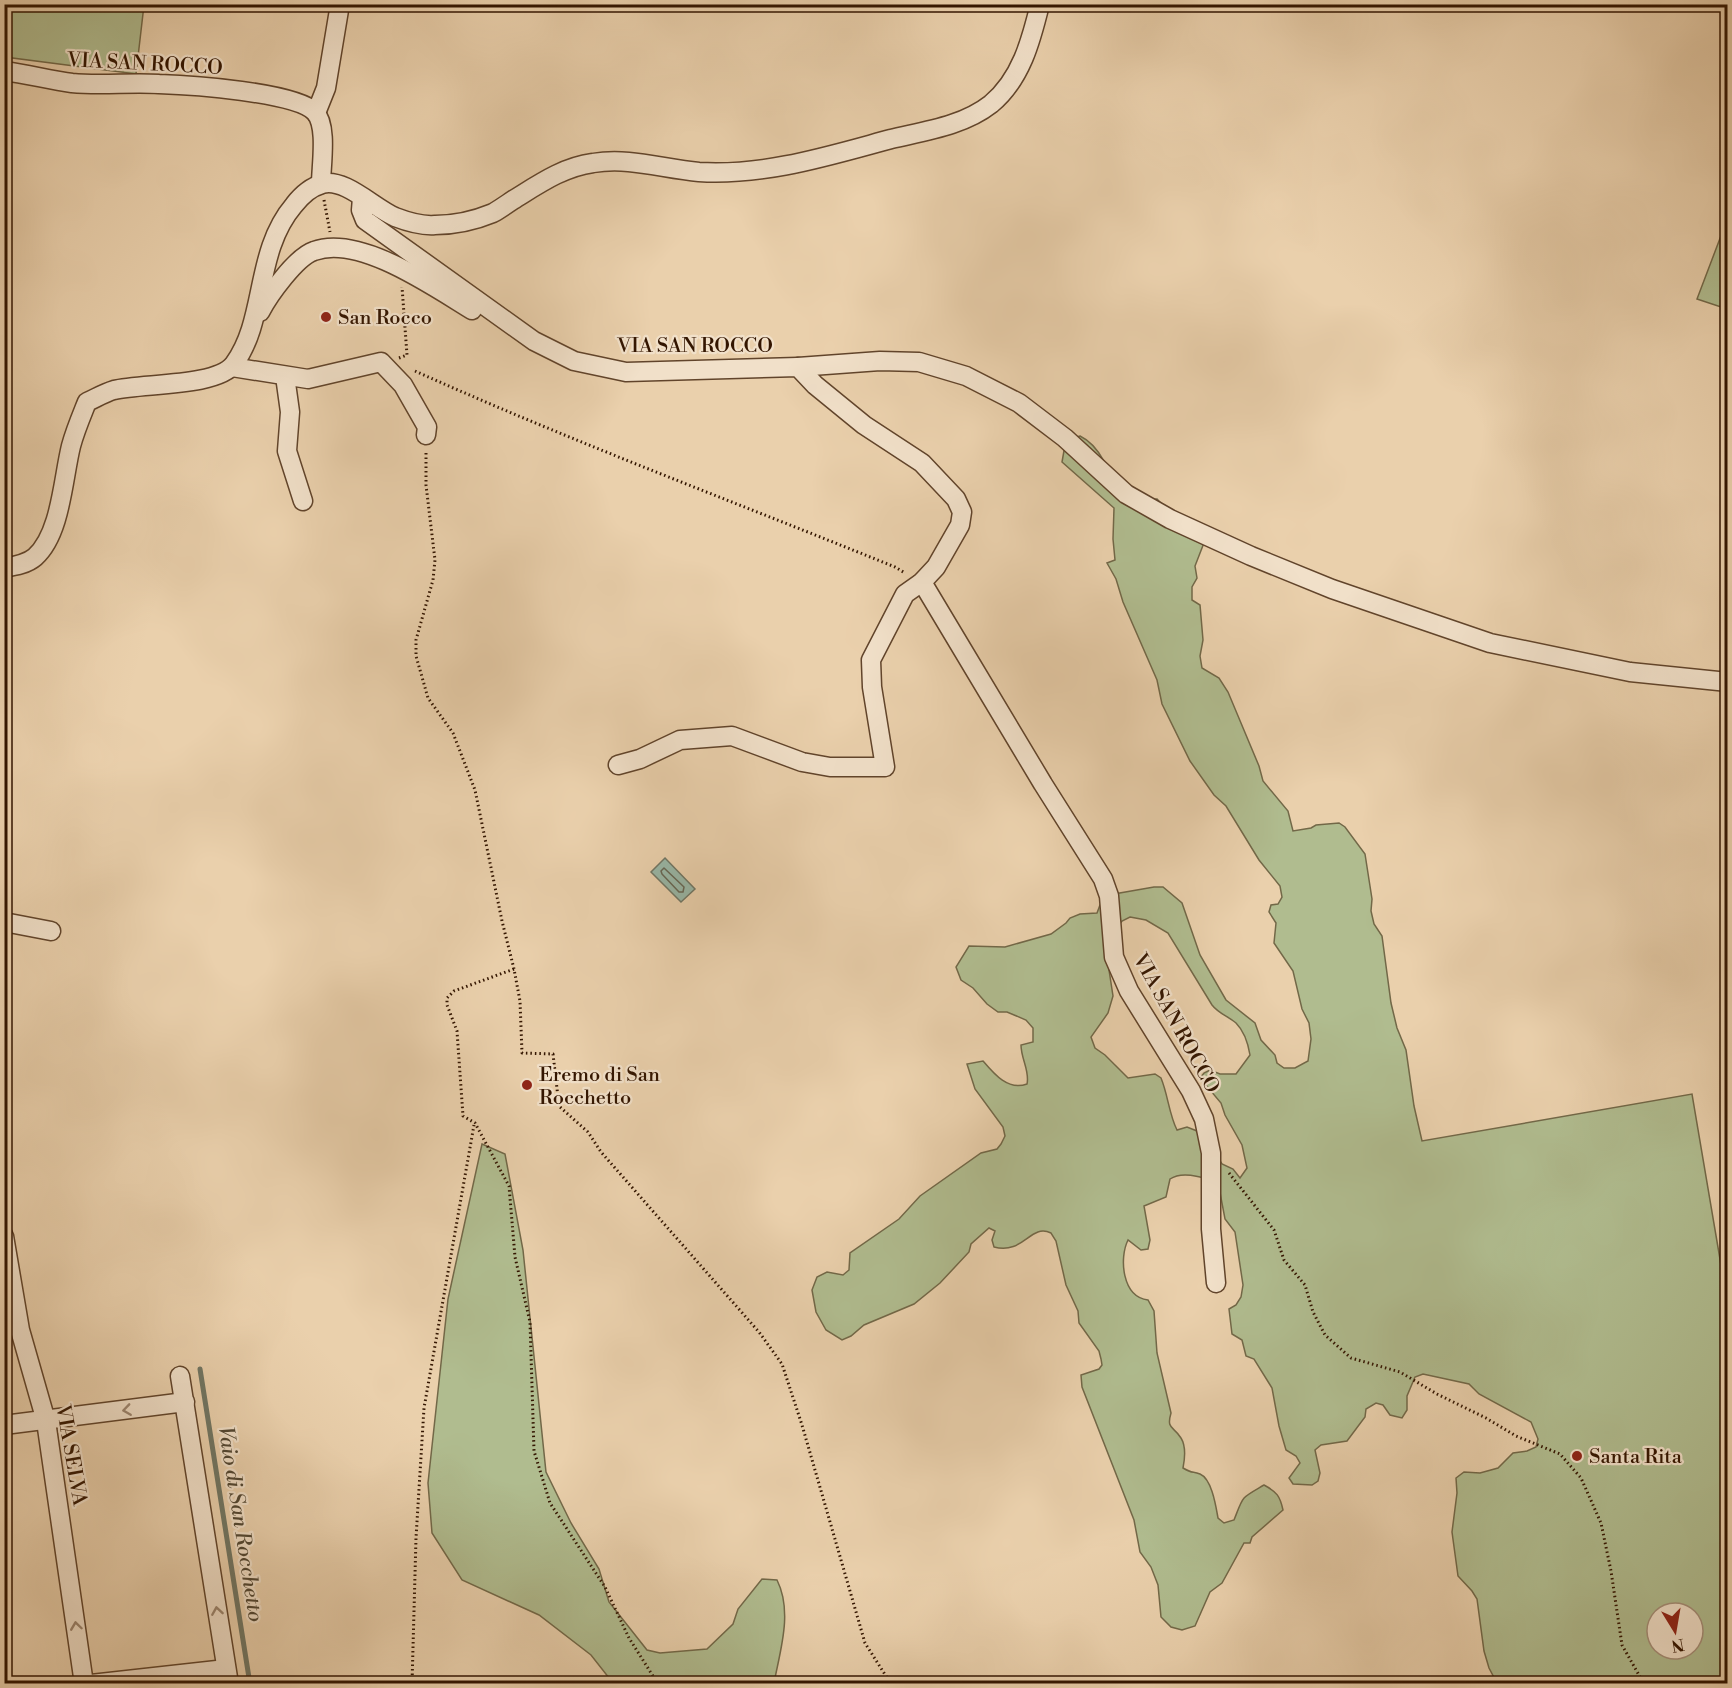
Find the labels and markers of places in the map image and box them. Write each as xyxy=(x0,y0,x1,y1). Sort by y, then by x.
place label: San Rocco xyxy=(338,306,432,331)
marker: San Rocco xyxy=(319,310,333,324)
place label: Eremo di San Rocchetto xyxy=(539,1063,660,1111)
marker: Eremo di San Rocchetto xyxy=(520,1078,534,1092)
place label: Santa Rita xyxy=(1589,1445,1683,1470)
marker: Santa Rita xyxy=(1570,1449,1584,1463)

